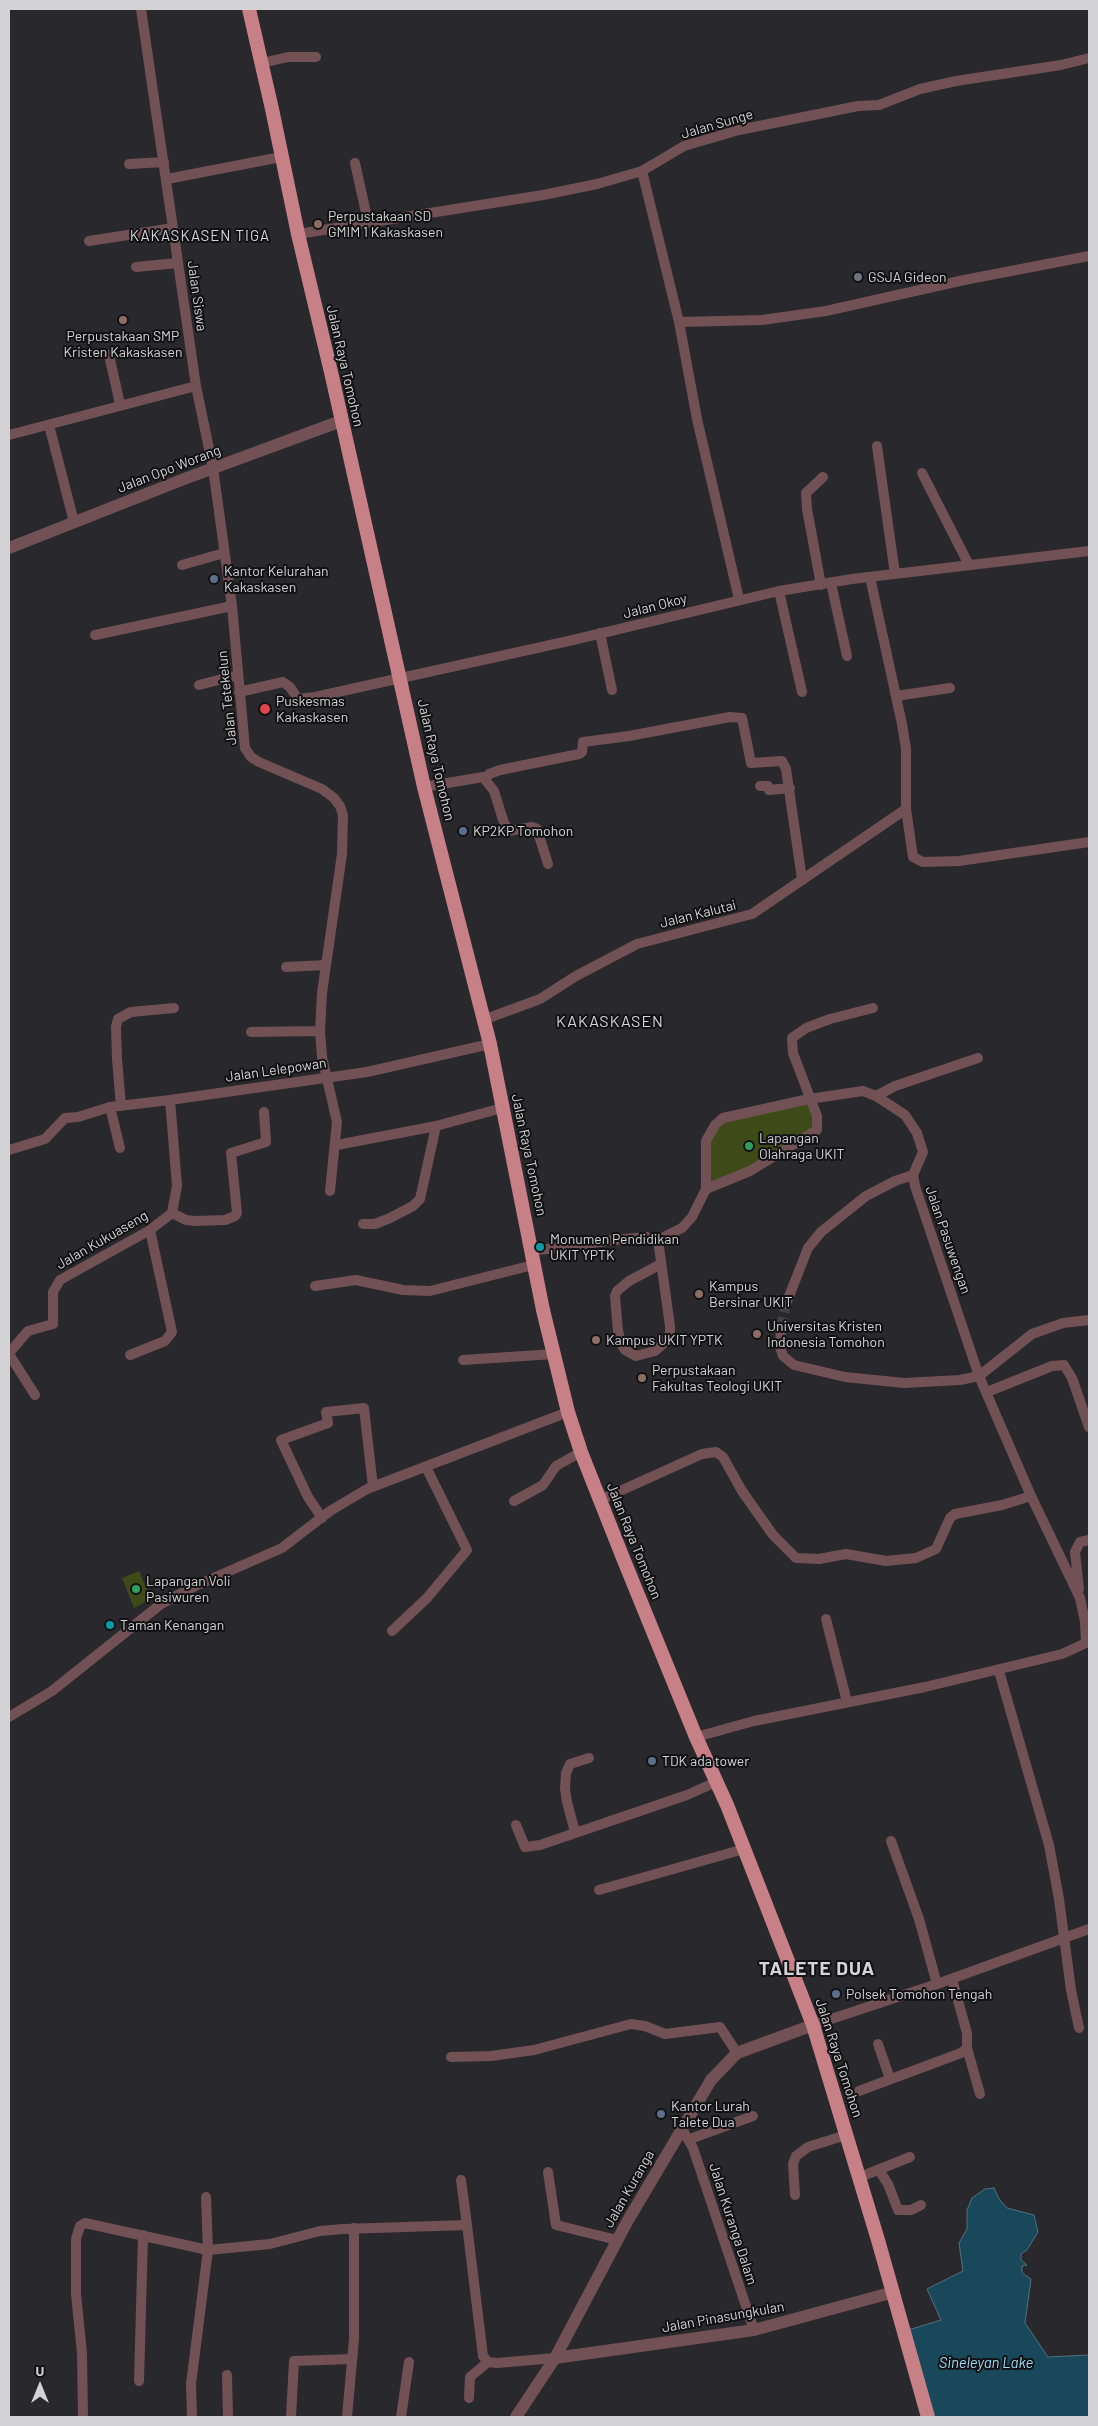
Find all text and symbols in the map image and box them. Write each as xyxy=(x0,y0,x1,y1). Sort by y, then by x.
street label: Jalan Sunge xyxy=(679,106,755,142)
place label: Perpustakaan SD GMIM 1 Kakaskasen xyxy=(328,208,443,240)
marker: Perpustakaan SD GMIM 1 Kakaskasen xyxy=(312,218,324,230)
district label: KAKASKASEN TIGA xyxy=(128,227,272,245)
street label: Jalan Siswa xyxy=(184,260,210,332)
place label: GSJA Gideon xyxy=(868,269,947,285)
marker: GSJA Gideon xyxy=(852,271,864,283)
street label: Jalan Raya Tomohon xyxy=(323,304,367,428)
marker: Perpustakaan SMP Kristen Kakaskasen xyxy=(117,314,129,326)
place label: Perpustakaan SMP Kristen Kakaskasen xyxy=(64,328,182,361)
street label: Jalan Opo Worang xyxy=(115,442,223,496)
place label: Kantor Kelurahan Kakaskasen xyxy=(224,563,329,596)
marker: Kantor Kelurahan Kakaskasen xyxy=(208,573,220,585)
street label: Jalan Okoy xyxy=(621,590,689,622)
street label: Jalan Tetekelun xyxy=(214,650,240,746)
place label: Puskesmas Kakaskasen xyxy=(276,693,348,726)
street label: Jalan Raya Tomohon xyxy=(414,698,458,822)
marker: Puskesmas Kakaskasen xyxy=(258,702,272,716)
place label: KP2KP Tomohon xyxy=(473,823,573,839)
marker: KP2KP Tomohon xyxy=(457,825,469,837)
street label: Jalan Kalutai xyxy=(658,896,738,932)
district label: KAKASKASEN xyxy=(555,1012,665,1032)
street label: Jalan Lelepowan xyxy=(224,1055,328,1085)
street label: Jalan Raya Tomohon xyxy=(508,1093,550,1217)
place label: Lapangan Olahraga UKIT xyxy=(759,1130,845,1162)
marker: Lapangan Olahraga UKIT xyxy=(743,1140,755,1152)
street label: Jalan Pasuwengan xyxy=(922,1184,974,1296)
street label: Jalan Kukuaseng xyxy=(53,1207,151,1273)
place label: Monumen Pendidikan UKIT YPTK xyxy=(550,1231,679,1264)
marker: Monumen Pendidikan UKIT YPTK xyxy=(534,1241,546,1253)
place label: Kampus Bersinar UKIT xyxy=(709,1278,792,1310)
marker: Kampus Bersinar UKIT xyxy=(693,1288,705,1300)
place label: Universitas Kristen Indonesia Tomohon xyxy=(767,1318,885,1350)
marker: Universitas Kristen Indonesia Tomohon xyxy=(751,1328,763,1340)
place label: Kampus UKIT YPTK xyxy=(606,1332,723,1348)
marker: Kampus UKIT YPTK xyxy=(590,1334,602,1346)
place label: Perpustakaan Fakultas Teologi UKIT xyxy=(652,1362,782,1394)
marker: Perpustakaan Fakultas Teologi UKIT xyxy=(636,1372,648,1384)
street label: Jalan Raya Tomohon xyxy=(603,1480,665,1602)
place label: Lapangan Voli Pasiwuren xyxy=(146,1573,231,1605)
marker: Lapangan Voli Pasiwuren xyxy=(130,1583,142,1595)
place label: Taman Kenangan xyxy=(120,1617,224,1633)
marker: Taman Kenangan xyxy=(104,1619,116,1631)
place label: TDK ada tower xyxy=(662,1753,749,1769)
marker: TDK ada tower xyxy=(646,1755,658,1767)
district label: TALETE DUA xyxy=(757,1958,877,1980)
place label: Polsek Tomohon Tengah xyxy=(846,1986,992,2002)
marker: Polsek Tomohon Tengah xyxy=(830,1988,842,2000)
street label: Jalan Raya Tomohon xyxy=(812,1996,866,2120)
place label: Kantor Lurah Talete Dua xyxy=(671,2098,750,2130)
marker: Kantor Lurah Talete Dua xyxy=(655,2108,667,2120)
street label: Jalan Kuranga xyxy=(600,2147,658,2231)
street label: Jalan Kuranga Dalam xyxy=(705,2161,761,2287)
street label: Jalan Pinasungkulan xyxy=(660,2298,786,2336)
water label: Sineleyan Lake xyxy=(939,2354,1033,2372)
north arrow xyxy=(15,2361,65,2411)
text: U xyxy=(36,2362,44,2379)

